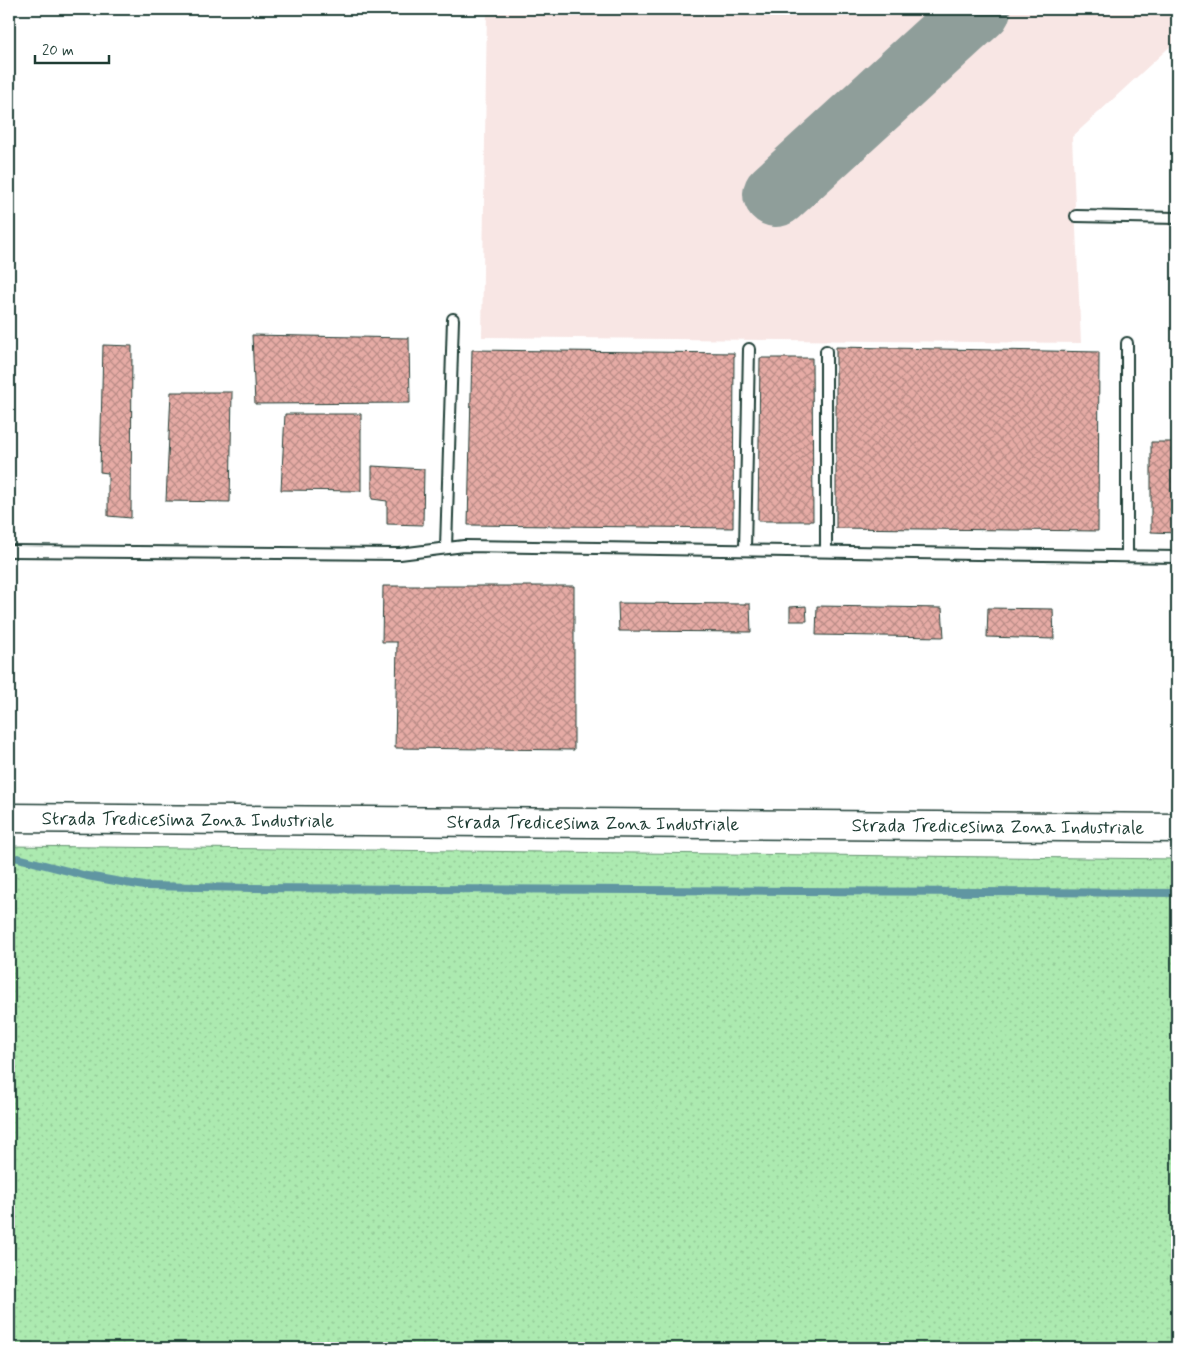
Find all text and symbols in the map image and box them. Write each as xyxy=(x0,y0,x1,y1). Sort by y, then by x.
scale bar xyxy=(35,32,109,64)
text: 20 m xyxy=(42,41,74,61)
street label: Strada Tredicesima Zona Industriale xyxy=(42,806,335,833)
street label: Strada Tredicesima Zona Industriale xyxy=(446,809,740,837)
street label: Strada Tredicesima Zona Industriale xyxy=(851,813,1145,840)

